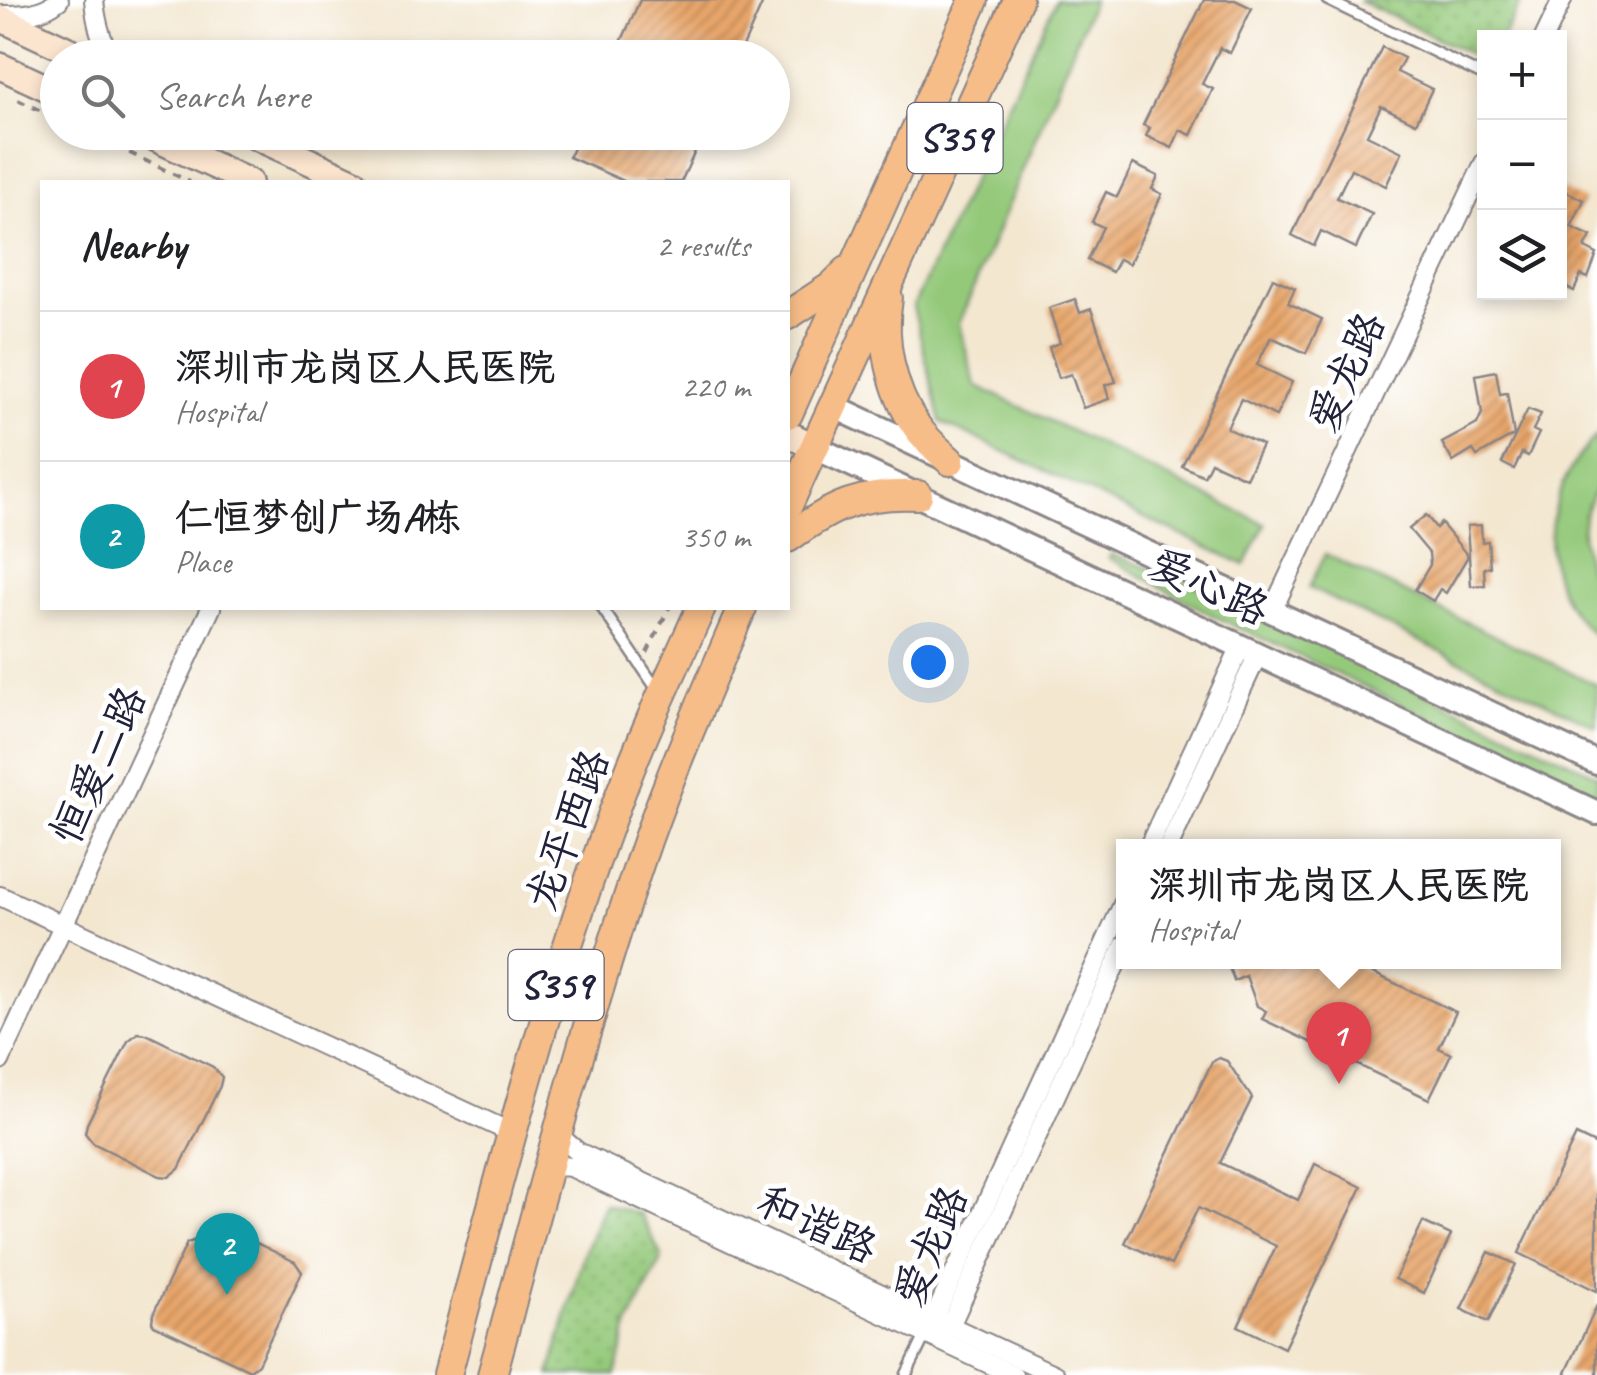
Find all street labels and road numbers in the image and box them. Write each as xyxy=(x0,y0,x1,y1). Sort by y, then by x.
road number: S359 xyxy=(908,103,1002,173)
street label: 爱龙路 xyxy=(1296,304,1398,440)
street label: 爱心路 xyxy=(1141,536,1277,638)
street label: 恒爱二路 xyxy=(39,678,159,852)
street label: 龙平西路 xyxy=(514,742,622,918)
road number: S359 xyxy=(508,950,604,1020)
street label: 和谐路 xyxy=(749,1174,885,1276)
street label: 爱龙路 xyxy=(882,1178,980,1314)

